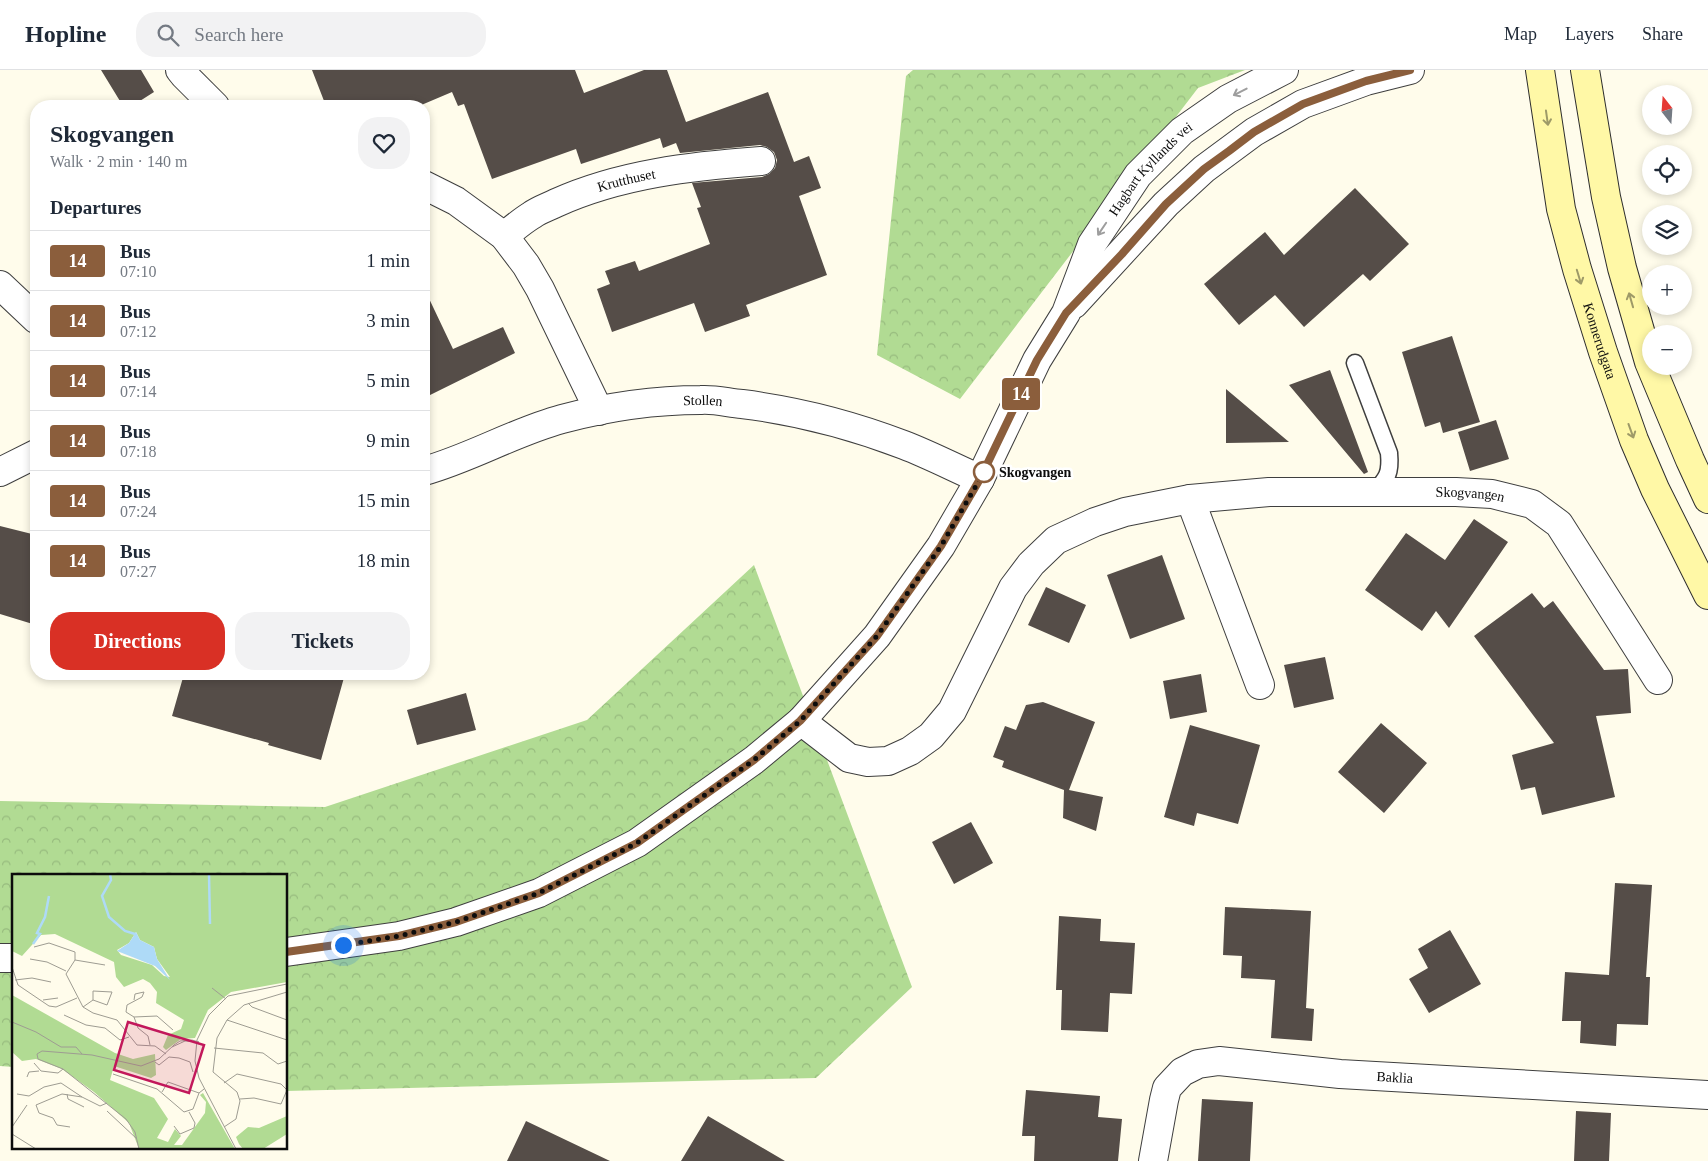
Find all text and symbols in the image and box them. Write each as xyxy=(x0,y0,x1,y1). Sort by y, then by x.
search box xyxy=(136,12,486,57)
text: Hopline xyxy=(25,21,106,47)
icon: search xyxy=(154,21,182,49)
text: Search here xyxy=(194,24,284,45)
text: Map xyxy=(1504,24,1537,44)
text: Layers xyxy=(1565,24,1614,44)
text: Share xyxy=(1642,24,1683,44)
north arrow xyxy=(1642,85,1692,135)
map controls xyxy=(1642,85,1692,375)
one-way arrow xyxy=(1233,88,1248,97)
one-way arrow xyxy=(1543,110,1553,126)
button: heart xyxy=(358,117,410,169)
street label: Hagbart Kyllands vei xyxy=(1106,119,1195,219)
text: Skogvangen xyxy=(50,121,174,147)
button: locate xyxy=(1642,145,1692,195)
text: Walk · 2 min · 140 m xyxy=(50,153,187,170)
street label: Krutthuset xyxy=(596,166,657,195)
text: Departures xyxy=(50,197,141,218)
button: layers xyxy=(1642,205,1692,255)
one-way arrow xyxy=(1097,222,1107,236)
text: Bus xyxy=(120,241,151,262)
text: 1 min xyxy=(366,250,410,271)
text: 14 xyxy=(69,251,87,271)
text: 07:10 xyxy=(120,263,156,280)
button: + xyxy=(1642,265,1692,315)
one-way arrow xyxy=(1575,269,1585,285)
one-way arrow xyxy=(1626,292,1636,308)
text: Bus xyxy=(120,301,151,322)
street label: Konnerudgata xyxy=(1580,301,1619,382)
text: 3 min xyxy=(366,310,410,331)
text: 14 xyxy=(69,311,87,331)
text: 07:12 xyxy=(120,323,156,340)
button: − xyxy=(1642,325,1692,375)
text: Bus xyxy=(120,361,151,382)
text: 5 min xyxy=(366,370,410,391)
text: 14 xyxy=(69,371,87,391)
line badge: 14 xyxy=(998,378,1044,410)
text: 07:14 xyxy=(120,383,156,400)
text: 14 xyxy=(1012,384,1030,404)
street label: Stollen xyxy=(683,393,723,409)
text: Bus xyxy=(120,421,151,442)
one-way arrow xyxy=(1627,423,1636,439)
text: 9 min xyxy=(366,430,410,451)
text: 14 xyxy=(69,431,87,451)
text: 07:18 xyxy=(120,443,156,460)
marker: Skogvangen xyxy=(973,461,995,483)
place label: Skogvangen xyxy=(999,465,1072,480)
text: Bus xyxy=(120,481,151,502)
street label: Skogvangen xyxy=(1436,485,1506,505)
text: 15 min xyxy=(357,490,410,511)
text: 14 xyxy=(69,491,87,511)
text: 07:24 xyxy=(120,503,156,520)
text: Bus xyxy=(120,541,151,562)
text: 18 min xyxy=(357,550,410,571)
text: 14 xyxy=(69,551,87,571)
text: 07:27 xyxy=(120,563,156,580)
button: Directions xyxy=(50,612,225,670)
button: Tickets xyxy=(235,612,410,670)
inset map xyxy=(12,874,288,1148)
your location xyxy=(331,933,356,958)
street label: Baklia xyxy=(1376,1069,1414,1086)

